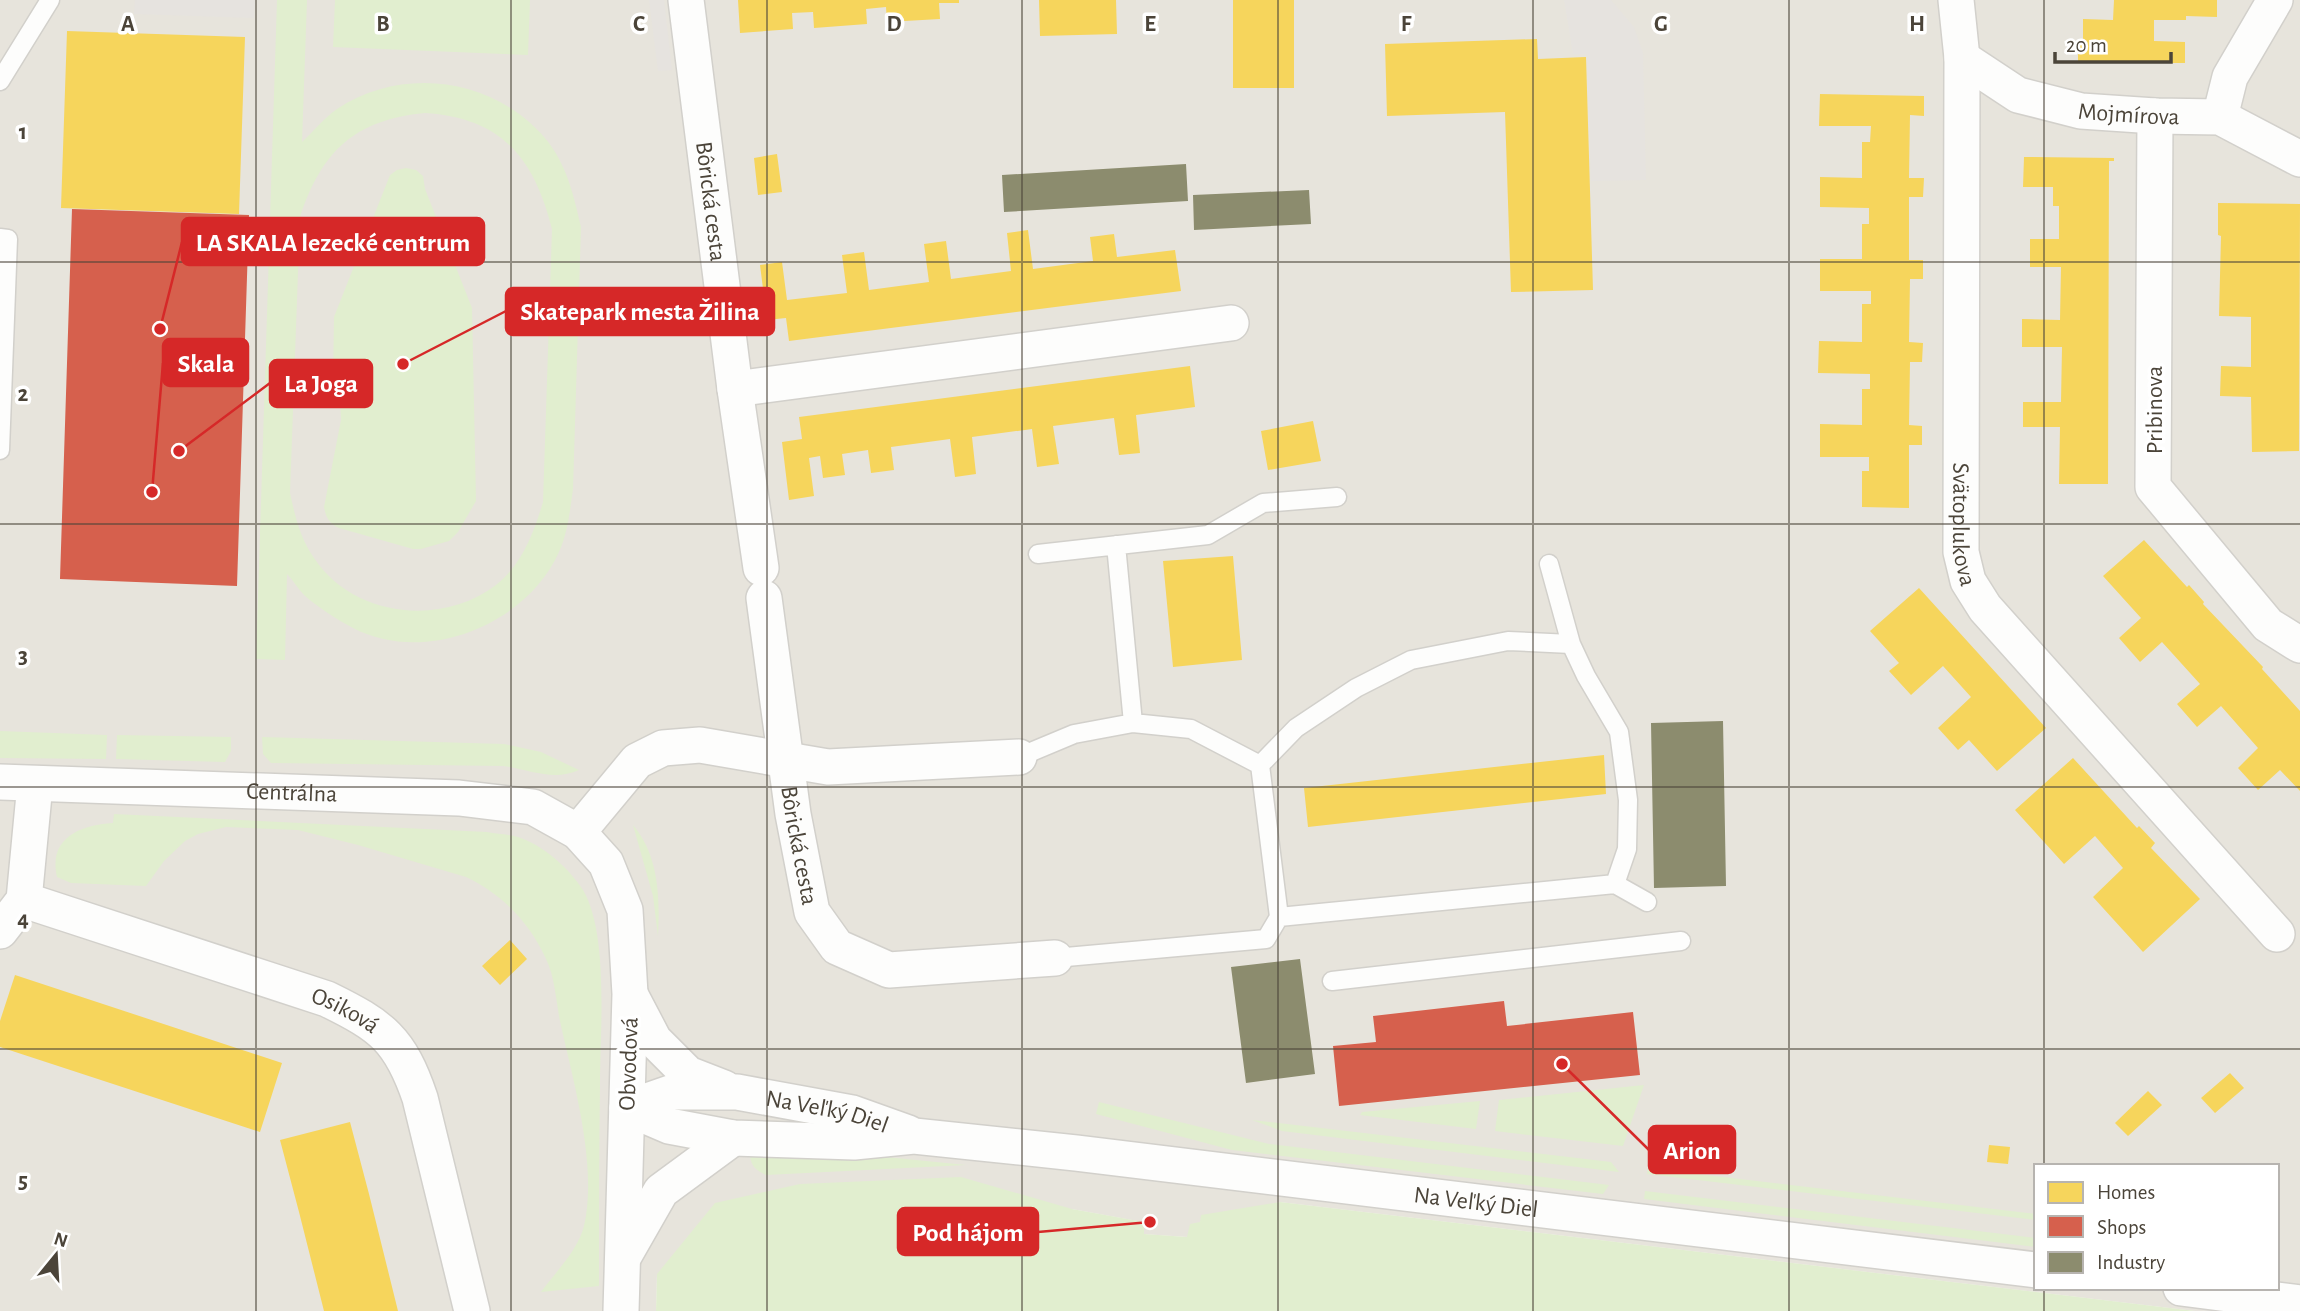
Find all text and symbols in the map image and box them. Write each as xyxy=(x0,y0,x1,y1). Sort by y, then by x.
text: A xyxy=(121,13,135,36)
text: B xyxy=(376,13,390,36)
text: C xyxy=(633,13,645,36)
text: D xyxy=(886,13,902,36)
text: E xyxy=(1144,13,1156,36)
text: F xyxy=(1401,13,1412,36)
text: G xyxy=(1654,13,1668,36)
text: H xyxy=(1909,13,1925,36)
scale bar xyxy=(2055,21,2170,65)
text: 20 m xyxy=(2066,35,2107,56)
street label: Mojmírova xyxy=(2077,100,2180,129)
text: 1 xyxy=(19,121,27,144)
street label: Bôrická cesta xyxy=(691,140,730,263)
callout: LA SKALA lezecké centrum xyxy=(182,218,484,265)
text: LA SKALA lezecké centrum xyxy=(196,230,470,256)
callout: Skatepark mesta Žilina xyxy=(506,288,774,335)
text: Skatepark mesta Žilina xyxy=(520,298,760,325)
callout: Skala xyxy=(163,339,248,386)
text: Skala xyxy=(177,351,235,377)
callout: La Joga xyxy=(270,360,372,407)
street label: Pribinova xyxy=(2143,366,2167,454)
text: La Joga xyxy=(284,371,358,397)
text: 2 xyxy=(18,383,29,406)
street label: Svätoplukova xyxy=(1948,463,1980,589)
text: 3 xyxy=(18,645,28,668)
street label: Centrálna xyxy=(246,780,338,807)
street label: Bôrická cesta xyxy=(776,785,821,907)
text: 4 xyxy=(17,908,29,931)
street label: Osiková xyxy=(309,984,383,1038)
street label: Obvodová xyxy=(615,1017,643,1111)
street label: Na Veľký Diel xyxy=(764,1087,891,1138)
callout: Arion xyxy=(1649,1126,1735,1173)
text: Arion xyxy=(1663,1138,1721,1164)
legend xyxy=(2034,1164,2279,1290)
text: 5 xyxy=(18,1170,28,1193)
text: Homes xyxy=(2097,1182,2155,1203)
street label: Na Veľký Diel xyxy=(1412,1183,1539,1222)
callout: Pod hájom xyxy=(898,1208,1038,1255)
text: Shops xyxy=(2097,1217,2146,1238)
north arrow xyxy=(21,1220,91,1290)
text: Pod hájom xyxy=(912,1220,1024,1246)
text: N xyxy=(52,1229,70,1251)
text: Industry xyxy=(2097,1252,2165,1273)

